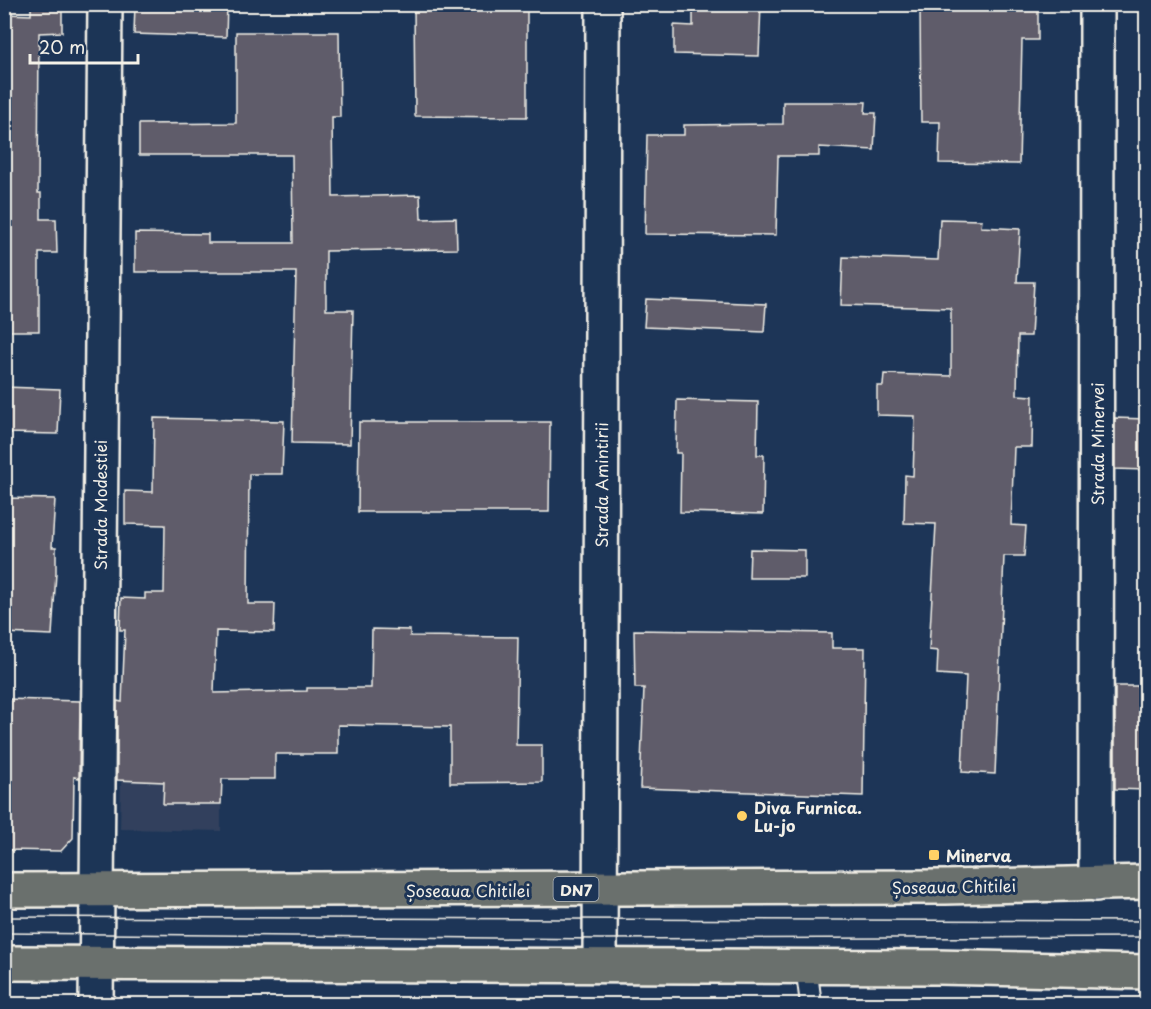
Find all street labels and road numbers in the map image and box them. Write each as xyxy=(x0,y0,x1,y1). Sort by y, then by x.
street label: Strada Minervei xyxy=(1085,382,1109,506)
street label: Strada Amintirii xyxy=(589,422,613,548)
street label: Strada Modestiei xyxy=(88,440,112,570)
street label: Șoseaua Chitilei xyxy=(892,873,1016,899)
road number: DN7 xyxy=(554,877,598,901)
street label: Șoseaua Chitilei xyxy=(406,878,530,902)

